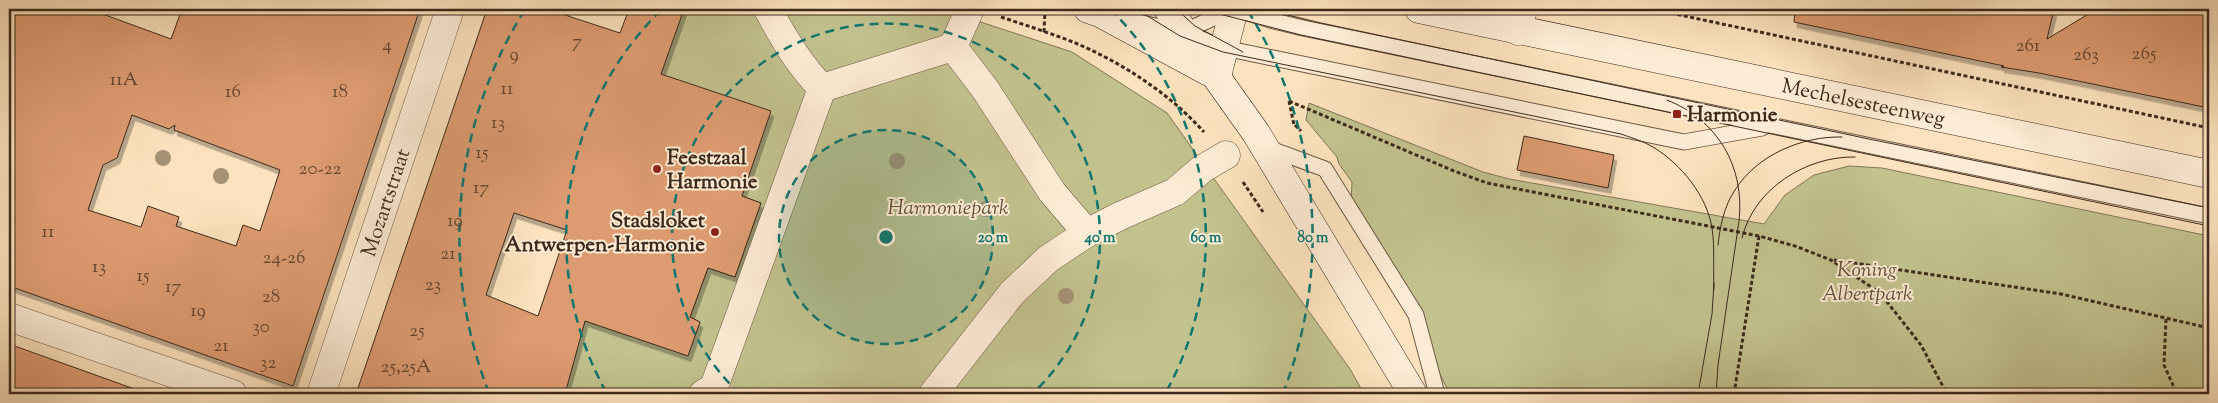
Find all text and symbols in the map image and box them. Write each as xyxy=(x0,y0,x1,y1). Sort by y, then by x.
house number: 7 xyxy=(572,29,582,56)
house number: 4 xyxy=(382,32,392,59)
house number: 261 xyxy=(2016,33,2041,60)
house number: 265 xyxy=(2132,41,2157,68)
house number: 9 xyxy=(509,42,519,69)
house number: 263 xyxy=(2073,42,2099,69)
house number: 11A xyxy=(110,67,139,94)
street label: Mechelsesteenweg xyxy=(1779,72,1947,135)
house number: 11 xyxy=(501,76,514,103)
house number: 16 xyxy=(225,79,241,106)
house number: 18 xyxy=(332,79,348,106)
place label: Harmonie xyxy=(1687,101,1778,131)
marker: Harmonie xyxy=(1671,108,1683,120)
house number: 13 xyxy=(491,110,505,137)
house number: 15 xyxy=(476,140,489,167)
place label: Feestzaal Harmonie xyxy=(667,144,758,198)
street label: Mozartstraat xyxy=(355,145,419,261)
house number: 20-22 xyxy=(299,156,342,183)
marker: Feestzaal Harmonie xyxy=(651,163,663,175)
house number: 17 xyxy=(473,175,489,202)
park label: Harmoniepark xyxy=(888,194,1009,224)
place label: Stadsloket Antwerpen-Harmonie xyxy=(504,207,706,261)
house number: 19 xyxy=(447,208,463,235)
house number: 11 xyxy=(42,219,55,246)
marker: Stadsloket Antwerpen-Harmonie xyxy=(709,226,721,238)
centre of rings xyxy=(877,228,895,246)
text: 20 m xyxy=(978,228,1009,249)
text: 40 m xyxy=(1084,228,1116,249)
text: 60 m xyxy=(1191,228,1222,249)
text: 80 m xyxy=(1297,228,1329,249)
house number: 21 xyxy=(440,241,456,268)
house number: 24-26 xyxy=(263,245,305,272)
house number: 13 xyxy=(92,254,106,281)
park label: Koning Albertpark xyxy=(1822,256,1913,310)
house number: 15 xyxy=(137,263,150,290)
house number: 23 xyxy=(425,272,441,299)
house number: 17 xyxy=(165,274,181,301)
house number: 28 xyxy=(262,284,280,311)
house number: 19 xyxy=(190,298,206,325)
house number: 30 xyxy=(252,314,270,341)
house number: 25 xyxy=(409,318,425,345)
house number: 21 xyxy=(213,333,229,360)
house number: 32 xyxy=(260,350,276,377)
house number: 25,25A xyxy=(381,354,432,381)

